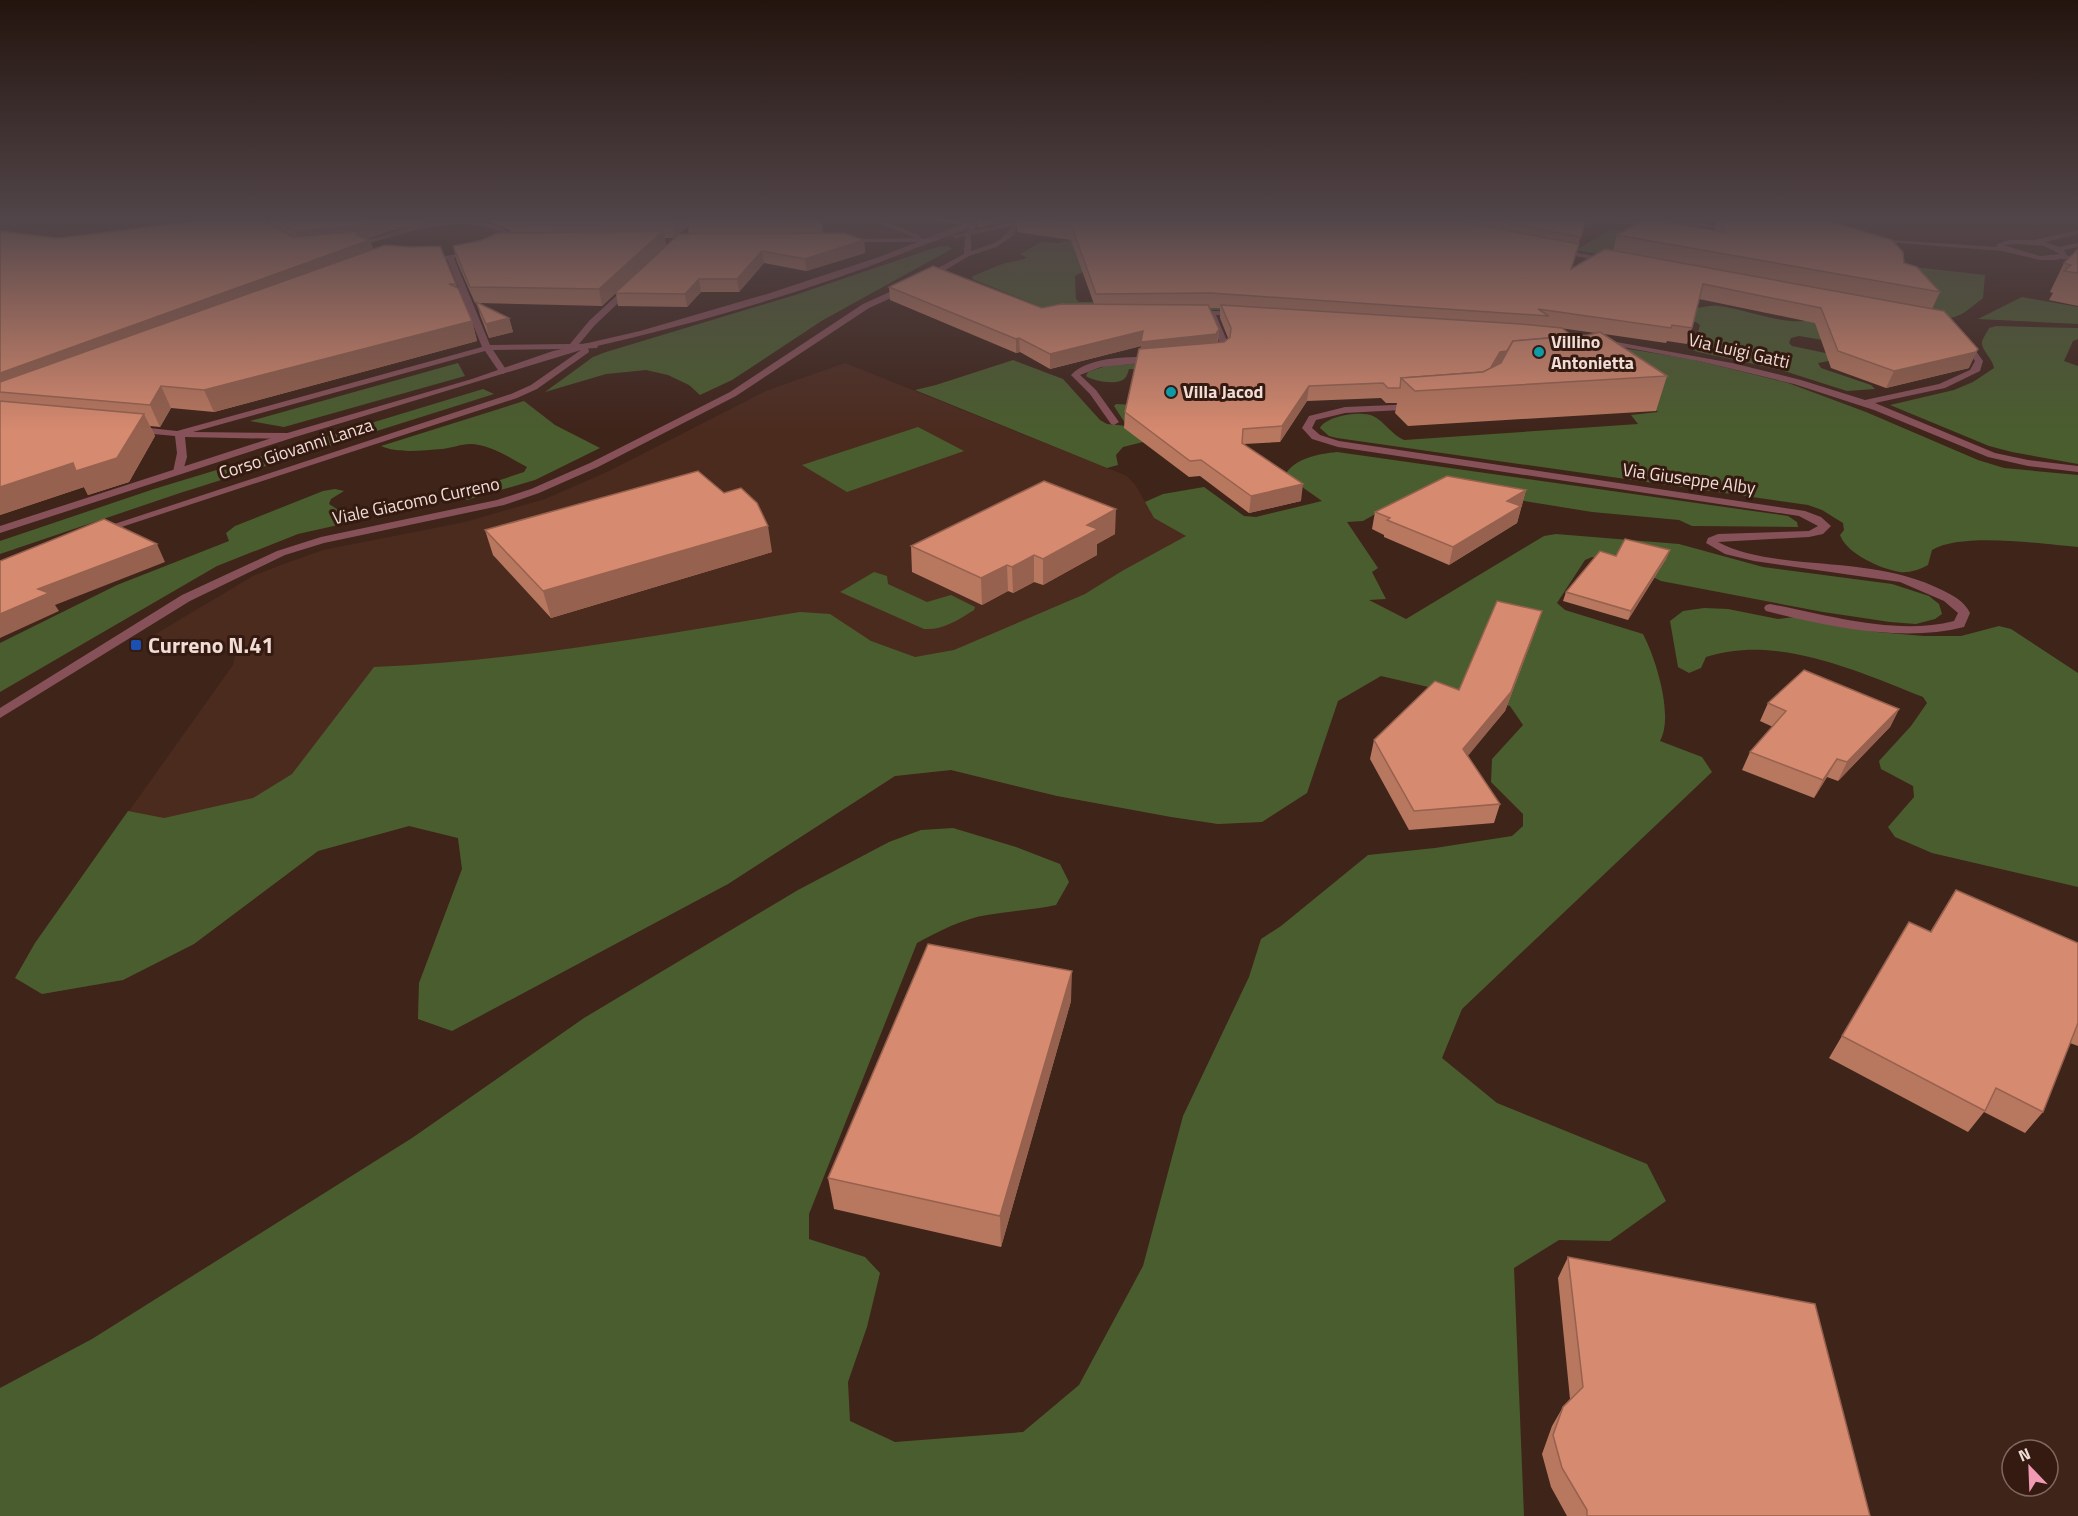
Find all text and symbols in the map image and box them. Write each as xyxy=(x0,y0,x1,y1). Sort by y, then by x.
street label: Via Luigi Gatti xyxy=(1686,326,1792,375)
place label: Villino Antonietta xyxy=(1551,328,1634,376)
marker: Villino Antonietta xyxy=(1532,345,1546,359)
place label: Villa Jacod xyxy=(1183,378,1263,405)
marker: Villa Jacod xyxy=(1164,385,1178,399)
street label: Corso Giovanni Lanza xyxy=(215,411,377,486)
street label: Via Giuseppe Alby xyxy=(1621,456,1758,501)
street label: Viale Giacomo Curreno xyxy=(330,470,502,531)
place label: Curreno N.41 xyxy=(148,628,274,662)
marker: Curreno N.41 xyxy=(129,638,143,652)
north arrow xyxy=(2000,1438,2060,1498)
text: N xyxy=(2014,1441,2034,1467)

